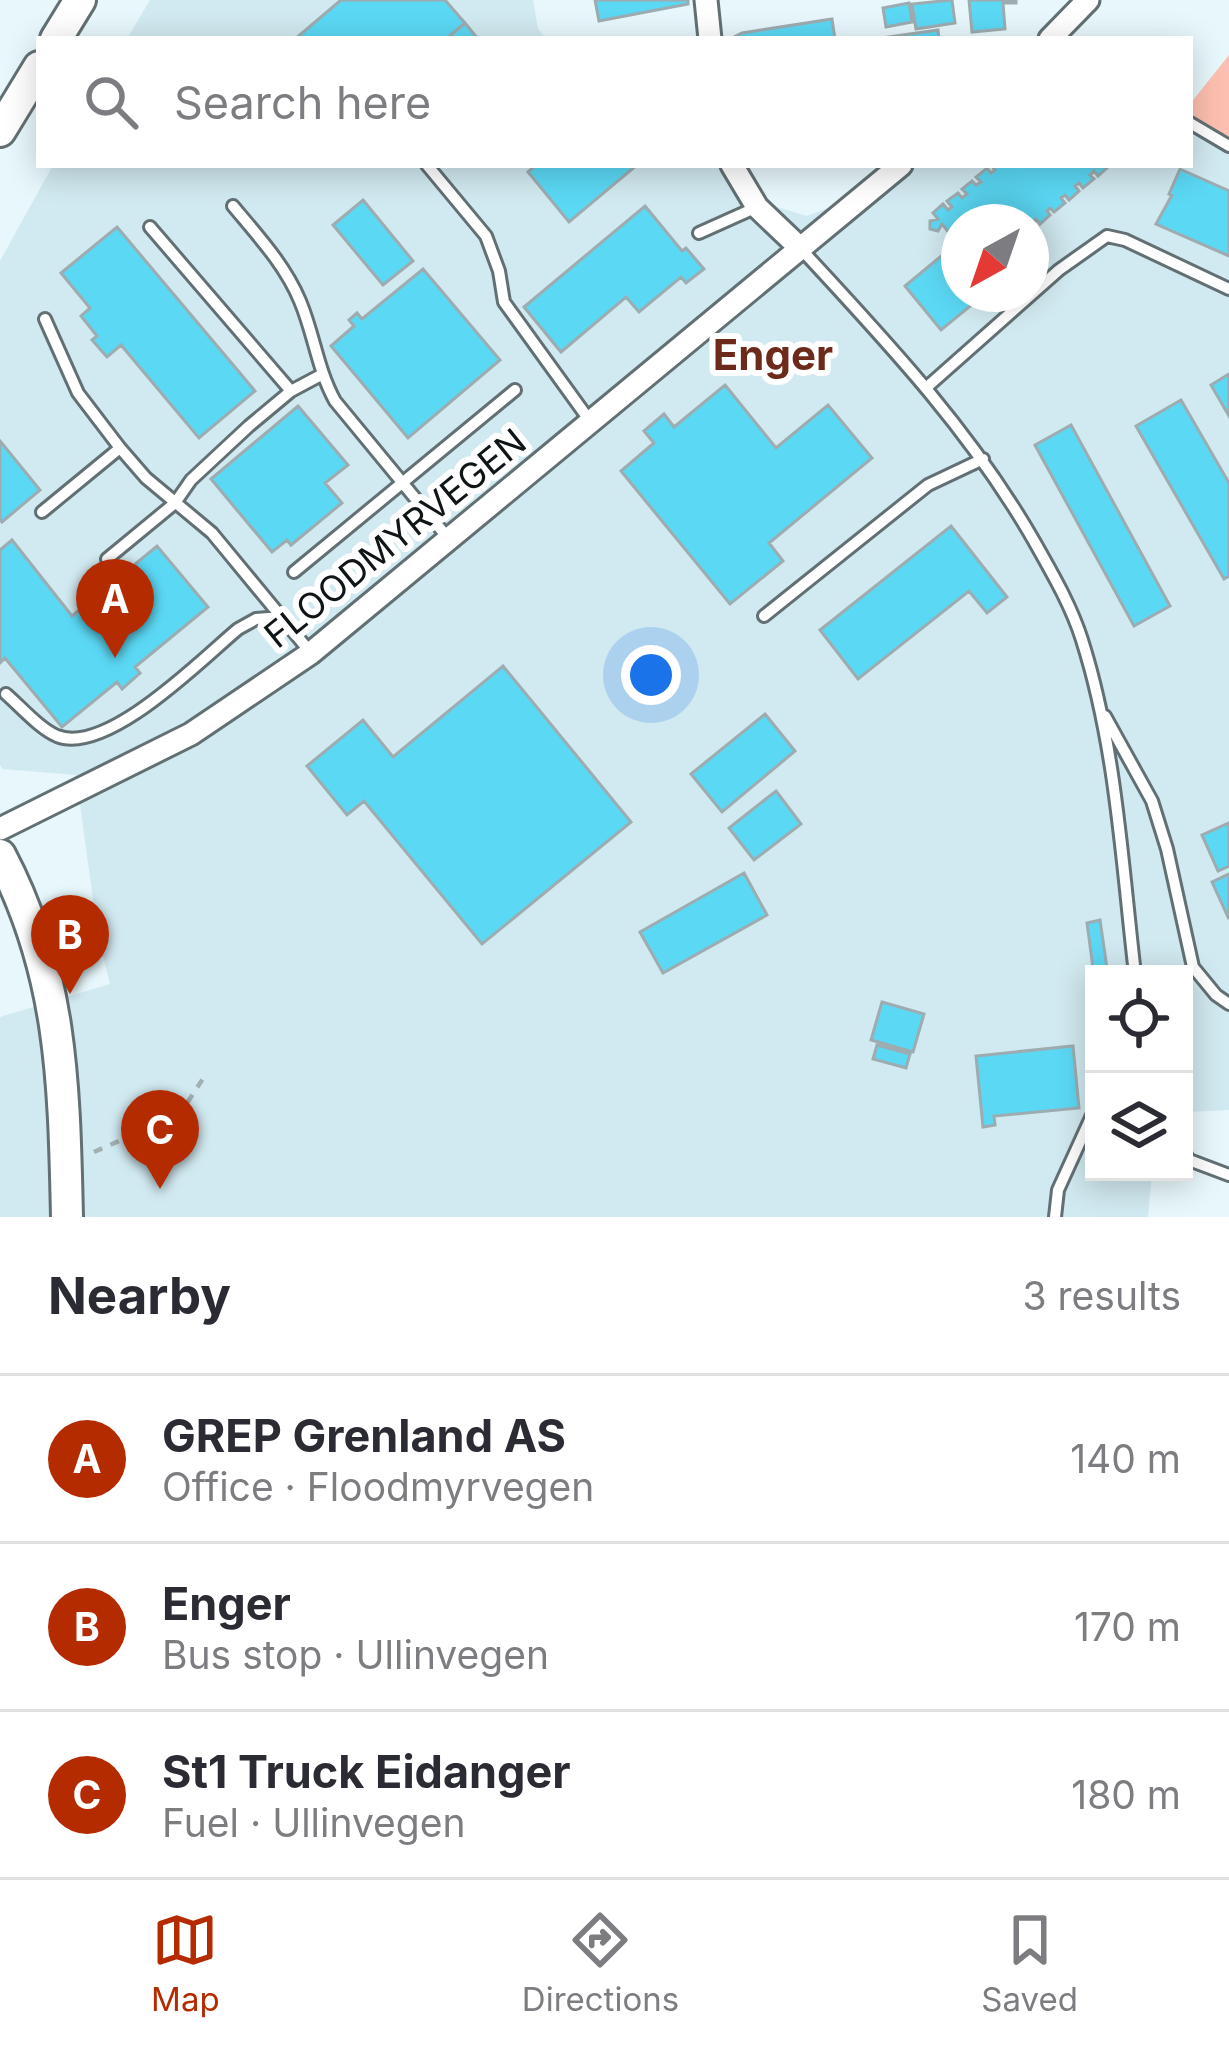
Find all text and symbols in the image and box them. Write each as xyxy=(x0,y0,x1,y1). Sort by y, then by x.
search box xyxy=(36,36,1193,168)
icon: search xyxy=(78,69,144,135)
text: Search here xyxy=(174,75,431,130)
north arrow xyxy=(941,204,1049,312)
district label: Enger xyxy=(713,329,833,380)
street label: FLOODMYRVEGEN xyxy=(256,419,534,657)
pin: A xyxy=(76,559,154,658)
your location xyxy=(621,645,681,705)
pin: B xyxy=(31,895,109,994)
map controls xyxy=(1085,965,1193,1181)
button: locate xyxy=(1085,965,1193,1073)
button: layers xyxy=(1085,1073,1193,1181)
pin: C xyxy=(121,1090,199,1189)
text: Nearby xyxy=(48,1265,231,1326)
text: 3 results xyxy=(1023,1272,1181,1319)
text: GREP Grenland AS xyxy=(162,1408,566,1463)
text: A xyxy=(72,1435,102,1482)
text: 140 m xyxy=(1070,1435,1181,1482)
text: Office · Floodmyrvegen xyxy=(162,1463,594,1510)
text: Enger xyxy=(162,1576,291,1631)
text: B xyxy=(74,1603,100,1650)
text: 170 m xyxy=(1074,1603,1181,1650)
text: Bus stop · Ullinvegen xyxy=(162,1631,549,1678)
text: St1 Truck Eidanger xyxy=(162,1744,571,1799)
text: C xyxy=(73,1771,101,1818)
text: 180 m xyxy=(1071,1771,1181,1818)
text: Fuel · Ullinvegen xyxy=(162,1799,466,1846)
tab: Map xyxy=(151,1907,220,2019)
tab: Directions xyxy=(522,1907,679,2019)
tab: Saved xyxy=(981,1907,1078,2019)

